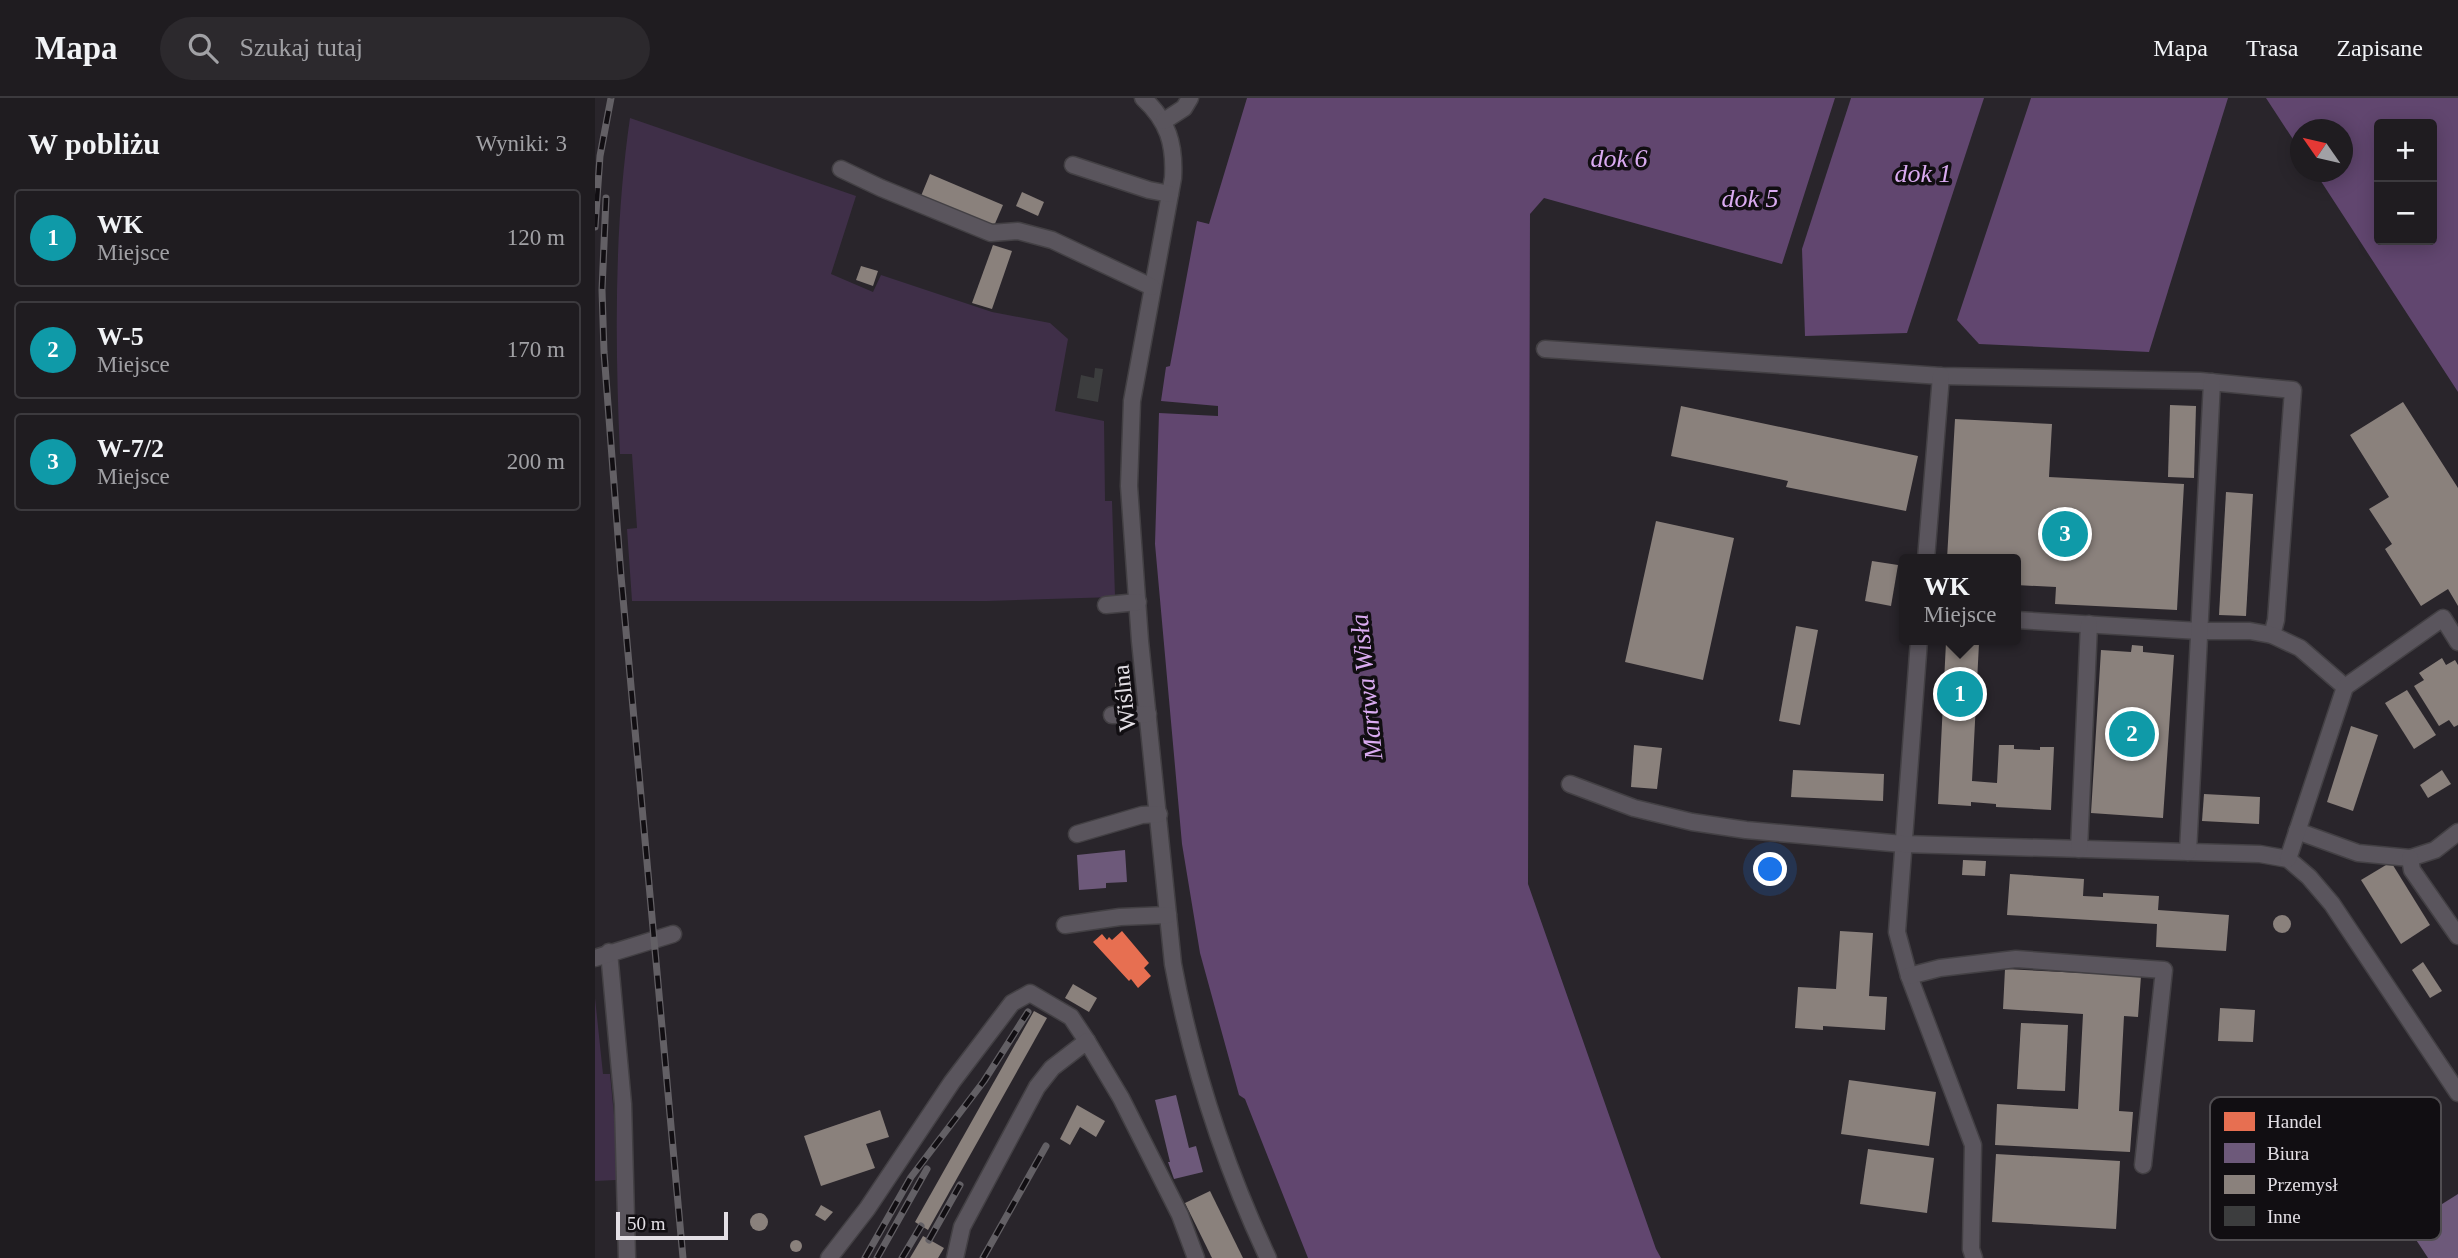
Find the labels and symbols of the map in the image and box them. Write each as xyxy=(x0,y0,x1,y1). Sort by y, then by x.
north arrow xyxy=(2290,119,2353,182)
water label: dok 6 xyxy=(1590,144,1648,173)
water label: dok 1 xyxy=(1894,159,1952,188)
water label: dok 5 xyxy=(1721,184,1779,213)
pin: 3 xyxy=(2042,508,2088,560)
water label: Martwa Wisła xyxy=(1344,613,1389,762)
street label: Wiślna xyxy=(1108,663,1140,733)
pin: 1 xyxy=(1937,668,1983,720)
pin: 2 xyxy=(2109,708,2155,760)
your location xyxy=(1753,852,1787,886)
legend xyxy=(2210,1097,2441,1240)
text: Handel xyxy=(2267,1111,2322,1132)
text: Biura xyxy=(2267,1143,2310,1164)
text: Przemysł xyxy=(2267,1174,2338,1195)
text: Inne xyxy=(2267,1206,2301,1227)
scale bar xyxy=(616,1209,728,1241)

